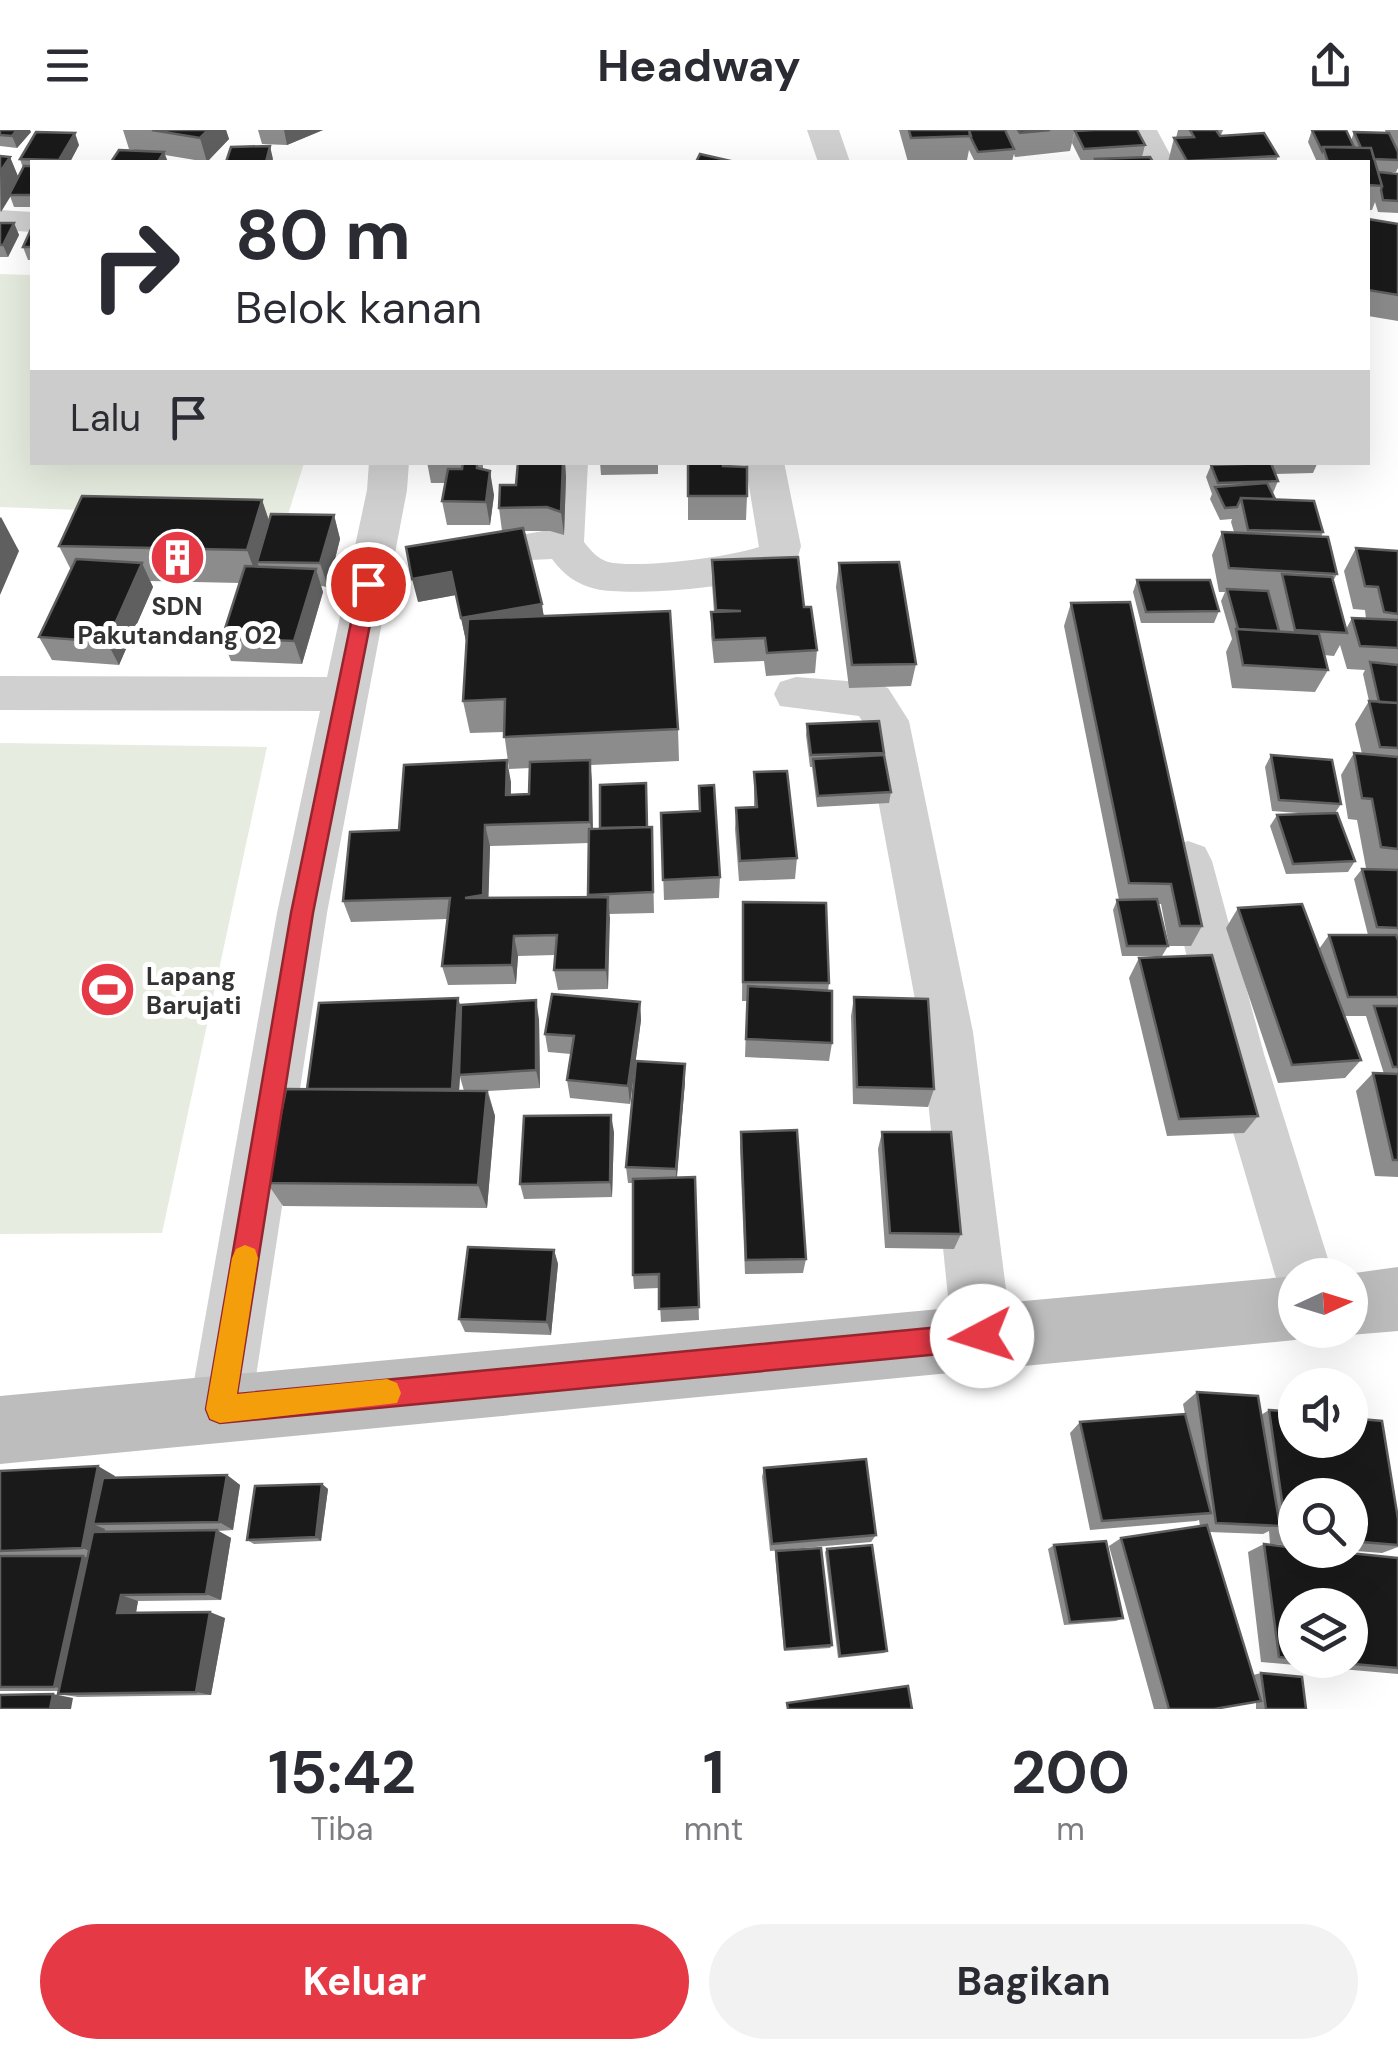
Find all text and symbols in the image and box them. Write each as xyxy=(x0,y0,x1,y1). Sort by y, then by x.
text: Headway xyxy=(597,36,801,95)
icon: menu xyxy=(40,38,95,93)
icon: share xyxy=(1303,38,1358,93)
text: 80 m xyxy=(235,190,411,281)
icon: right xyxy=(70,200,200,330)
text: Belok kanan xyxy=(235,278,482,337)
icon: arrive xyxy=(161,390,216,445)
text: Lalu xyxy=(70,393,141,443)
building icon: SDN Pakutandang 02 xyxy=(147,527,207,587)
pin xyxy=(326,542,411,627)
icon: arrive xyxy=(341,557,396,612)
place label: SDN Pakutandang 02 xyxy=(77,590,277,652)
sports icon: Lapang Barujati xyxy=(77,960,137,1020)
place label: Lapang Barujati xyxy=(146,960,241,1022)
north arrow xyxy=(1278,1258,1368,1348)
map controls xyxy=(1278,1258,1368,1678)
position arrow xyxy=(930,1284,1034,1388)
button: sound xyxy=(1278,1368,1368,1458)
button: search xyxy=(1278,1478,1368,1568)
button: layers xyxy=(1278,1588,1368,1678)
text: 15:42 xyxy=(268,1733,416,1812)
text: 1 xyxy=(703,1733,724,1812)
text: 200 xyxy=(1011,1733,1130,1812)
text: Tiba xyxy=(310,1808,373,1850)
text: mnt xyxy=(684,1808,743,1850)
text: m xyxy=(1056,1808,1085,1850)
button: Keluar xyxy=(40,1924,689,2039)
button: Bagikan xyxy=(709,1924,1358,2039)

